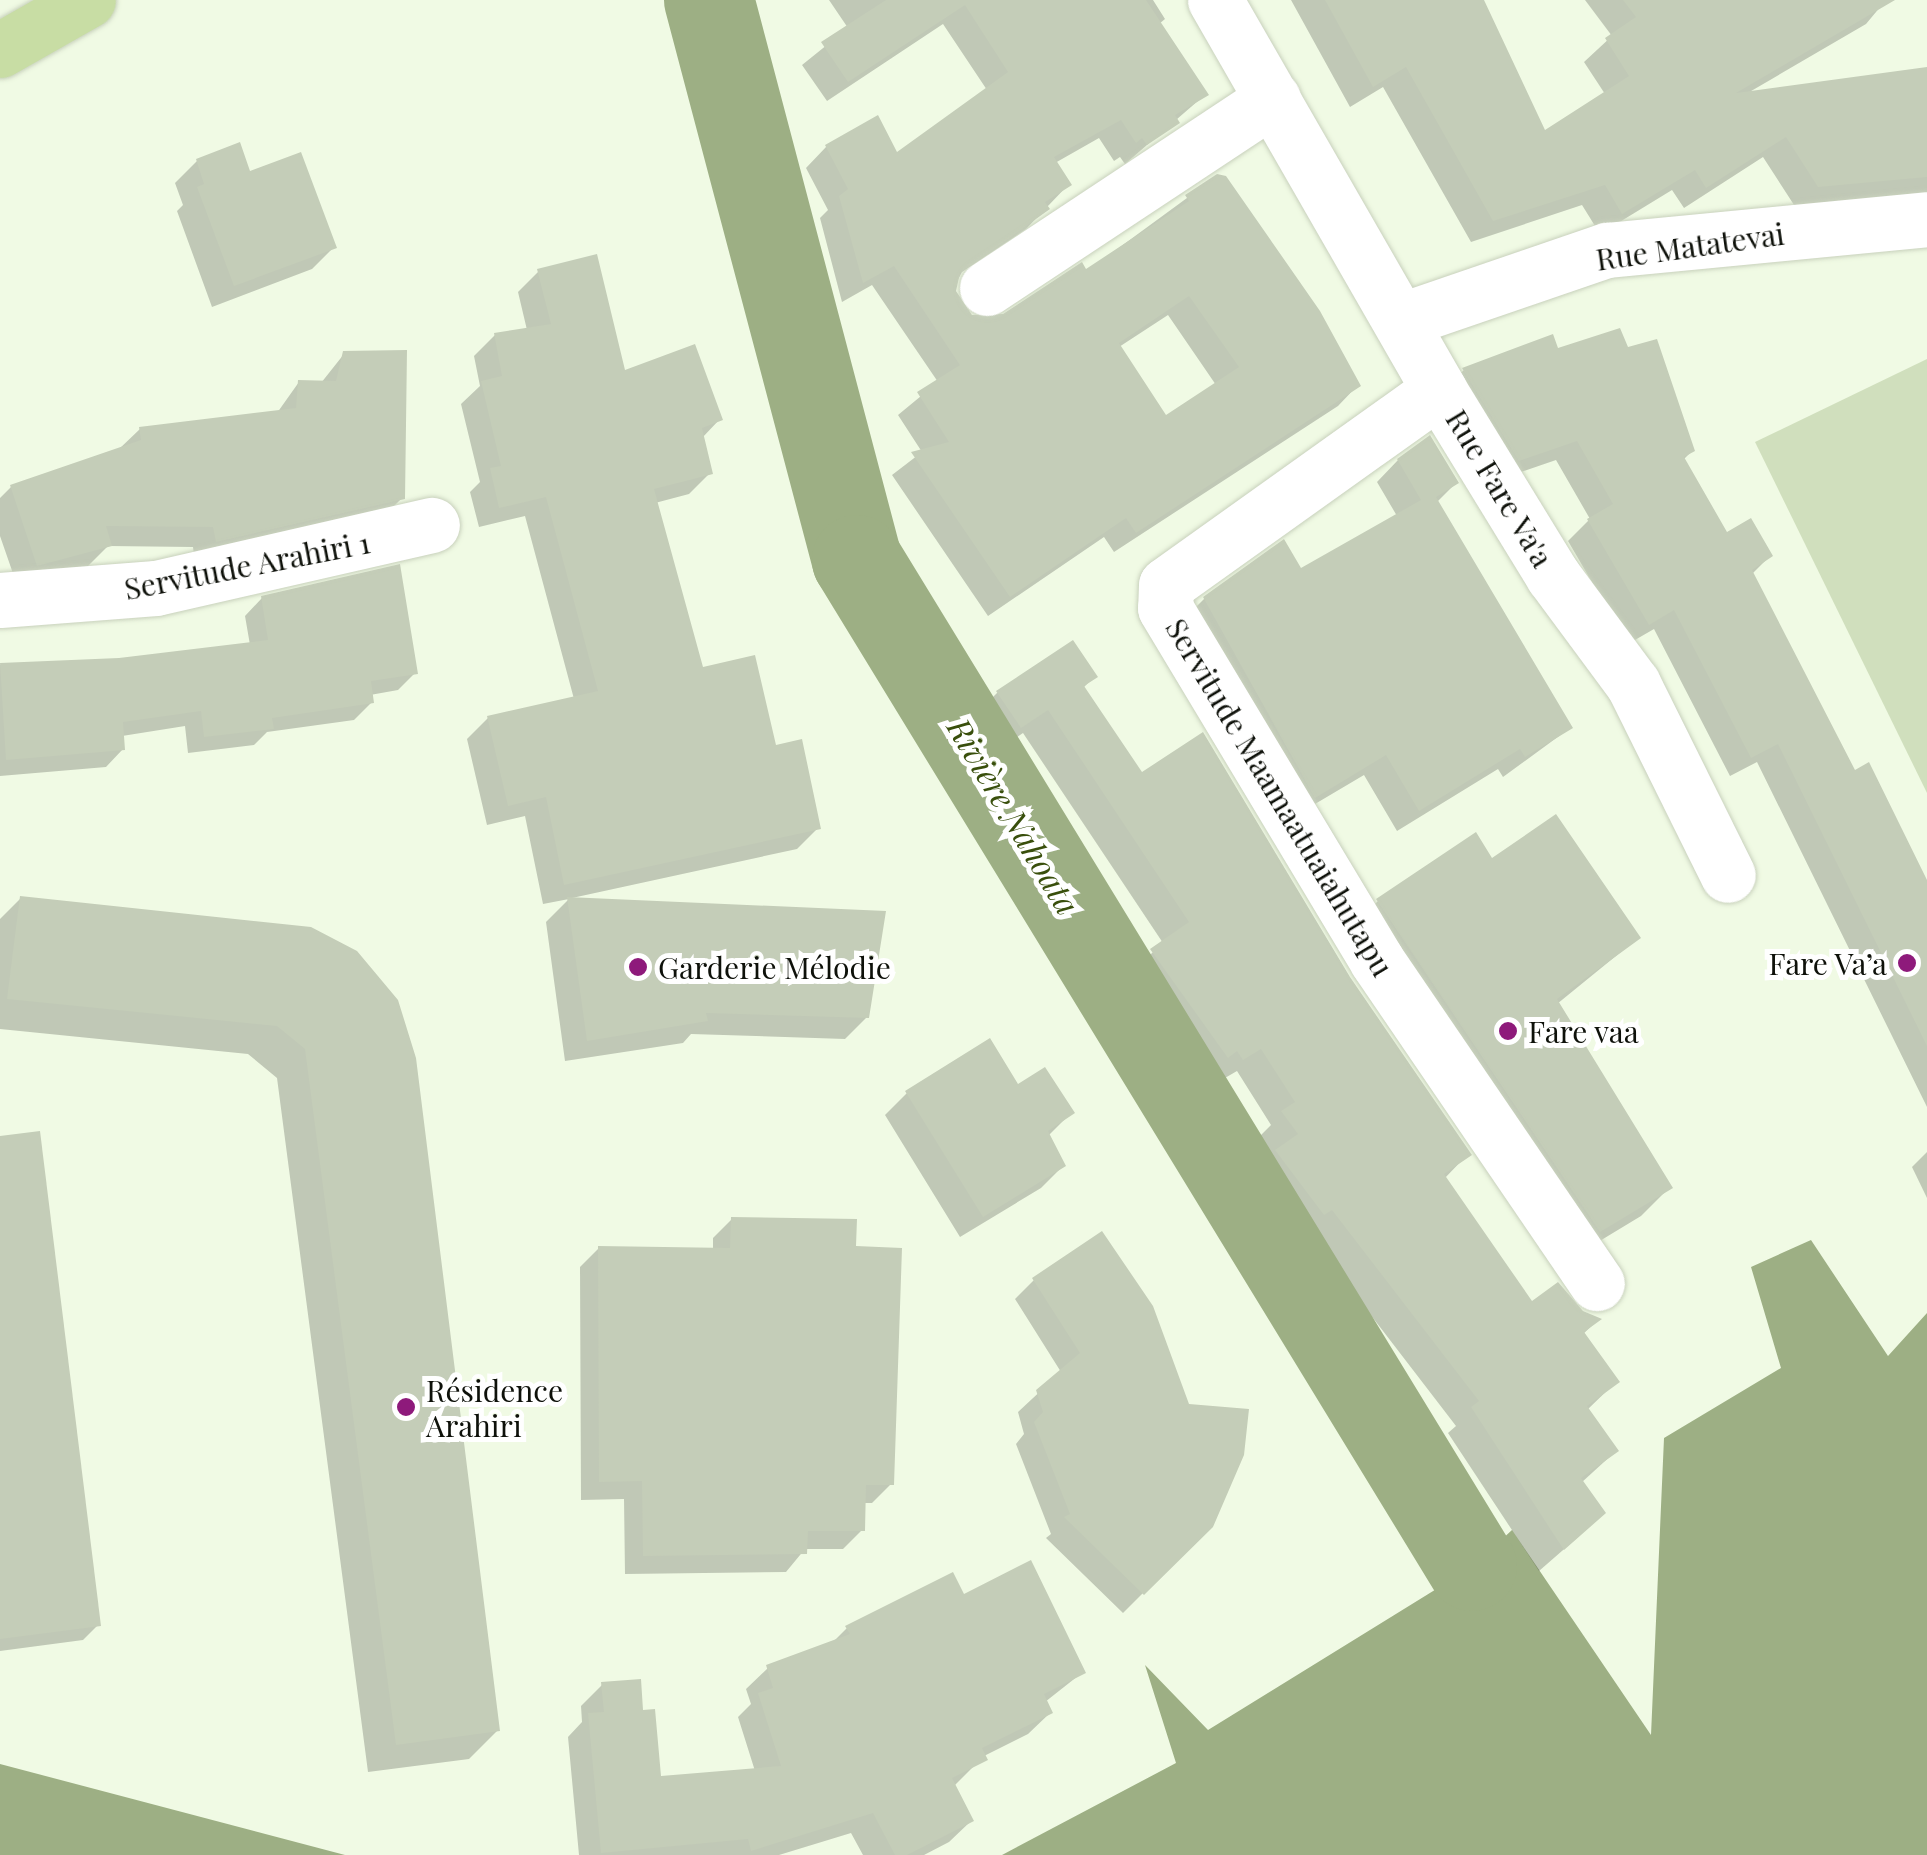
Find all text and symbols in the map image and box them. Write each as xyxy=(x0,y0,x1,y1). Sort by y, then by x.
street label: Rue Matatevai xyxy=(1593,215,1787,277)
street label: Rue Fare Va'a xyxy=(1439,402,1561,574)
street label: Servitude Arahiri 1 xyxy=(121,523,373,607)
street label: Servitude Maamaatuaiahutapu xyxy=(1159,612,1401,982)
water label: Rivière Nahoata xyxy=(940,711,1088,921)
place label: Fare Va’a xyxy=(1768,945,1887,981)
place label: Garderie Mélodie xyxy=(658,949,891,985)
marker: Fare Va’a xyxy=(1896,952,1918,974)
marker: Garderie Mélodie xyxy=(627,956,649,978)
place label: Fare vaa xyxy=(1528,1013,1639,1049)
marker: Fare vaa xyxy=(1497,1020,1519,1042)
place label: Résidence Arahiri xyxy=(426,1372,563,1442)
marker: Résidence Arahiri xyxy=(395,1396,417,1418)

